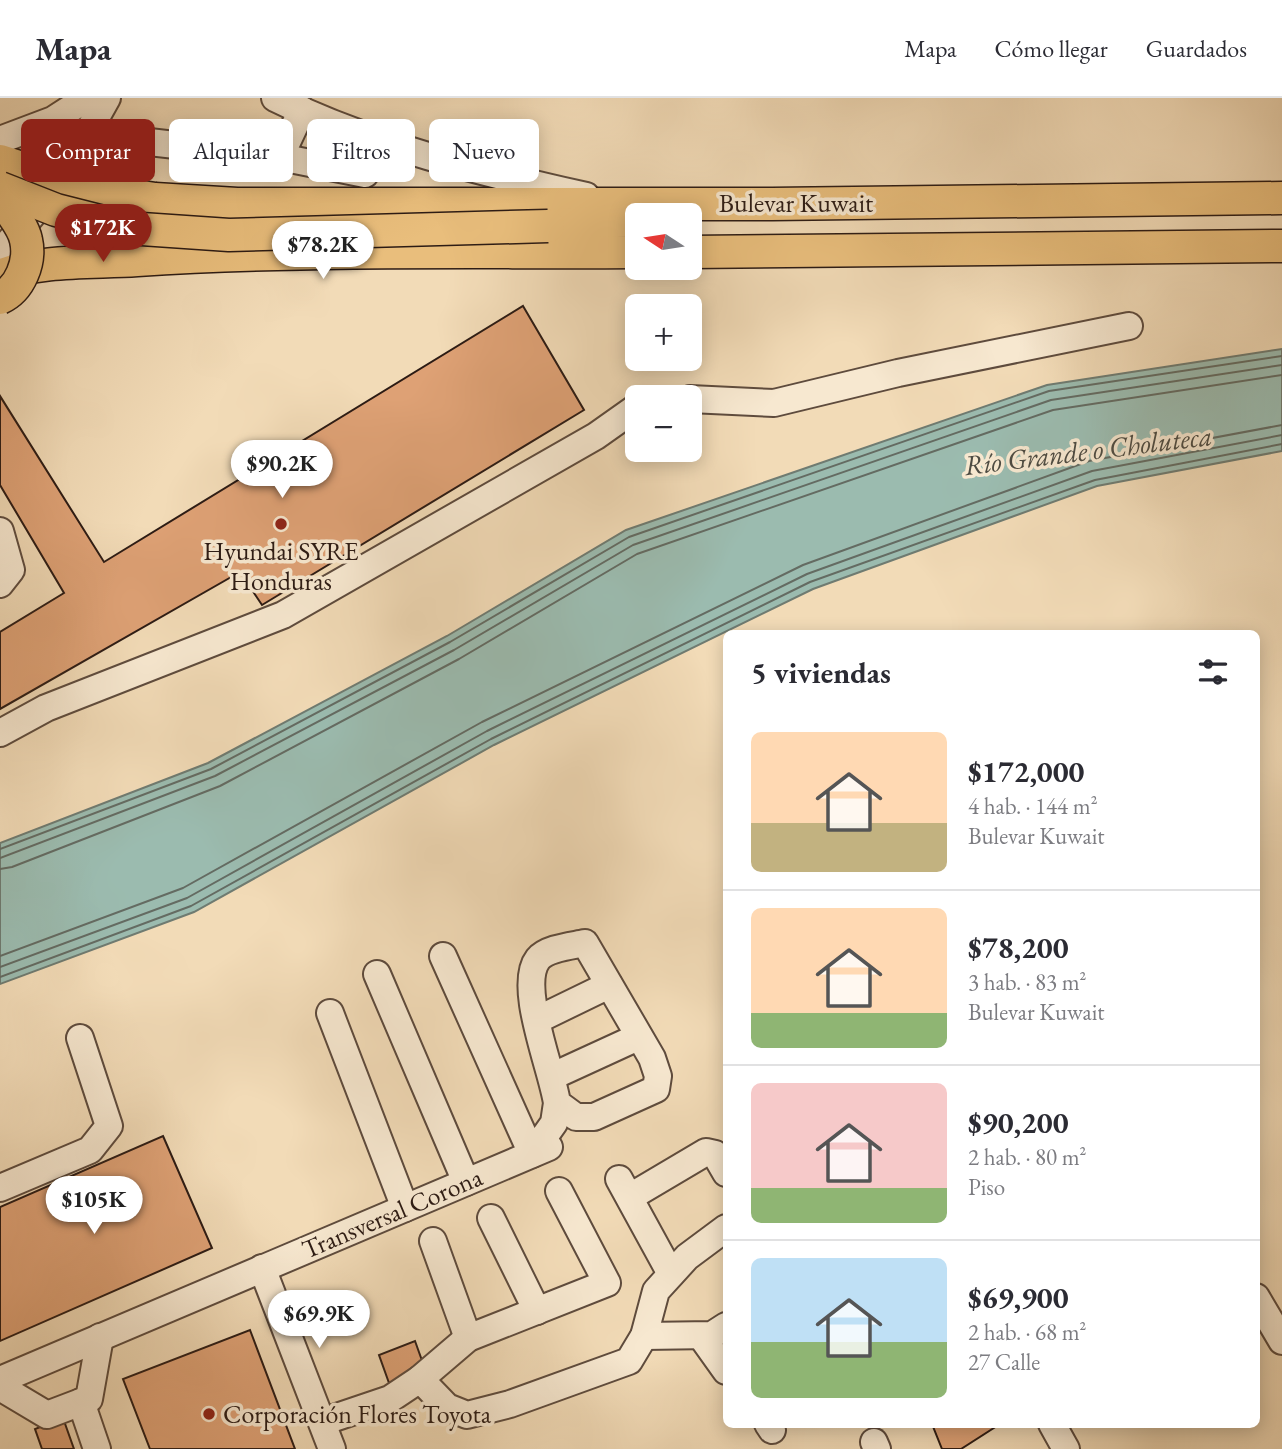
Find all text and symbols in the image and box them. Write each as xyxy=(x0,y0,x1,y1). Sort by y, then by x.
text: Mapa xyxy=(35,27,112,70)
text: Mapa xyxy=(904,33,957,64)
text: Cómo llegar xyxy=(995,33,1108,64)
text: Guardados xyxy=(1146,33,1247,64)
chip: Comprar xyxy=(21,119,155,182)
chip: Alquilar xyxy=(169,119,293,182)
chip: Filtros xyxy=(307,119,415,182)
chip: Nuevo xyxy=(429,119,539,182)
street label: Bulevar Kuwait xyxy=(719,186,873,220)
north arrow xyxy=(625,203,702,280)
map controls xyxy=(625,203,702,462)
pin: $172K xyxy=(54,204,152,264)
text: $172K xyxy=(71,212,135,242)
pin: $78.2K xyxy=(266,222,380,281)
text: $78.2K xyxy=(288,229,358,259)
button: + xyxy=(625,294,702,371)
button: − xyxy=(625,385,702,462)
water label: Río Grande o Choluteca xyxy=(962,417,1214,483)
pin: $90.2K xyxy=(225,440,339,500)
text: $90.2K xyxy=(247,448,317,478)
marker: Hyundai SYRE Honduras xyxy=(273,516,289,532)
place label: Hyundai SYRE Honduras xyxy=(203,534,359,598)
text: 5 viviendas xyxy=(751,653,891,692)
icon: filters xyxy=(1194,653,1232,691)
text: $172,000 xyxy=(968,752,1084,791)
icon: home xyxy=(807,760,891,844)
text: 4 hab. · 144 m² xyxy=(968,791,1098,821)
text: Bulevar Kuwait xyxy=(968,821,1105,851)
text: $78,200 xyxy=(968,928,1069,967)
icon: home xyxy=(807,936,891,1020)
text: 3 hab. · 83 m² xyxy=(968,967,1087,997)
text: Bulevar Kuwait xyxy=(968,997,1105,1027)
text: $90,200 xyxy=(968,1103,1069,1142)
icon: home xyxy=(807,1111,891,1195)
text: 2 hab. · 80 m² xyxy=(968,1142,1087,1172)
street label: Transversal Corona xyxy=(297,1159,488,1266)
text: Piso xyxy=(968,1172,1005,1202)
pin: $105K xyxy=(45,1176,143,1236)
text: $105K xyxy=(62,1184,126,1214)
text: $69,900 xyxy=(968,1278,1069,1317)
icon: home xyxy=(807,1286,891,1370)
pin: $69.9K xyxy=(262,1290,376,1350)
text: $69.9K xyxy=(284,1298,354,1328)
text: 2 hab. · 68 m² xyxy=(968,1317,1087,1347)
text: 27 Calle xyxy=(968,1347,1040,1377)
place label: Corporación Flores Toyota xyxy=(223,1397,492,1431)
marker: Corporación Flores Toyota xyxy=(201,1406,217,1422)

